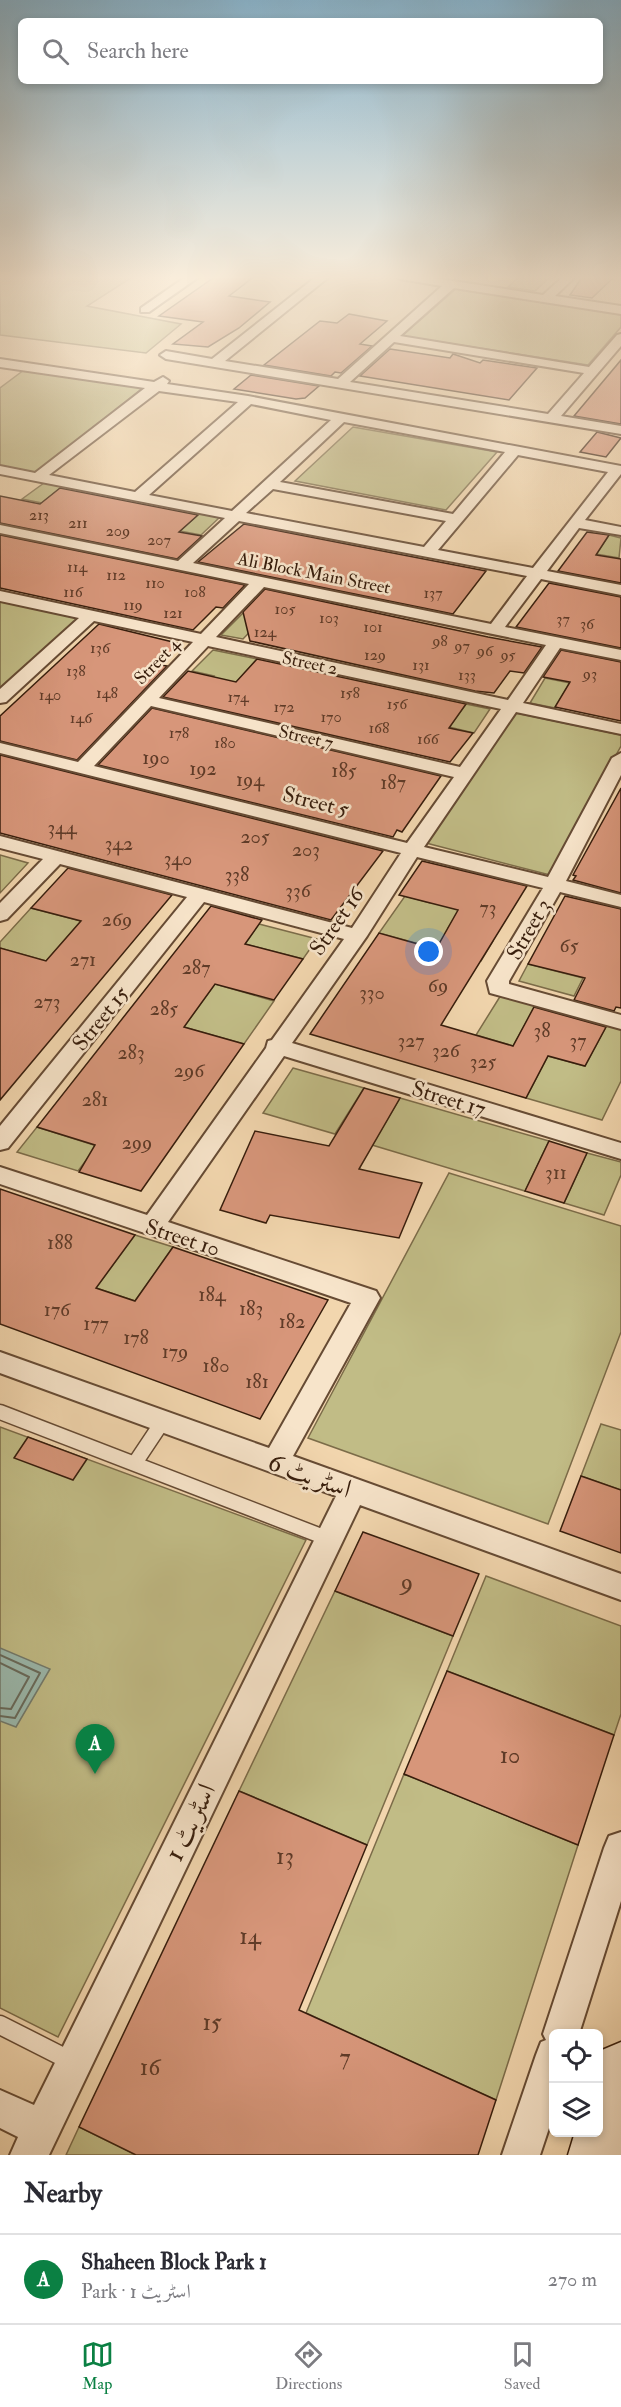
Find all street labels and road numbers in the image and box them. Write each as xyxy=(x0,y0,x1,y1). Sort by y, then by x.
street label: Ali Block Main Street xyxy=(235,547,392,600)
street label: Street 4 xyxy=(129,632,186,690)
street label: Street 2 xyxy=(280,646,340,681)
street label: Street 7 xyxy=(276,720,335,755)
street label: Street 5 xyxy=(280,780,352,824)
street label: Street 16 xyxy=(303,881,371,961)
street label: Street 3 xyxy=(500,894,558,965)
street label: Street 15 xyxy=(66,980,136,1057)
street label: Street 17 xyxy=(408,1075,489,1123)
street label: Street 10 xyxy=(142,1213,223,1263)
street label: اسٹریٹ 6 xyxy=(264,1445,356,1506)
street label: اسٹریٹ 1 xyxy=(158,1778,223,1866)

